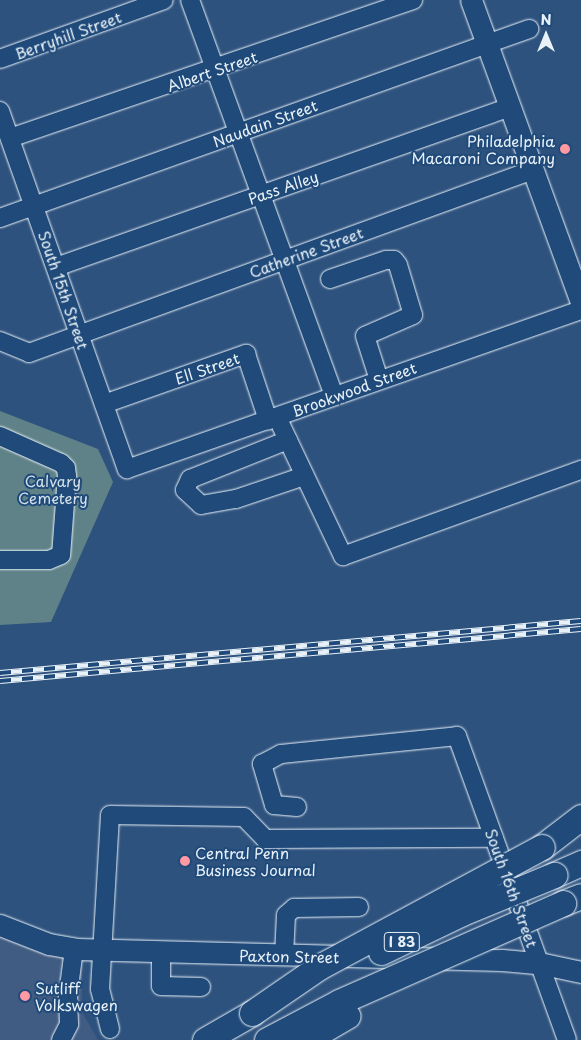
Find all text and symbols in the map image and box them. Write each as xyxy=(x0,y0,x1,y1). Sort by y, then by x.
street label: Berryhill Street xyxy=(12,7,124,63)
text: N xyxy=(540,9,552,30)
north arrow xyxy=(521,10,571,60)
street label: Albert Street xyxy=(164,47,260,95)
street label: Naudain Street xyxy=(210,96,320,150)
place label: Philadelphia Macaroni Company xyxy=(412,131,555,166)
marker: Philadelphia Macaroni Company xyxy=(559,143,571,155)
street label: Pass Alley xyxy=(245,167,321,207)
street label: Catherine Street xyxy=(247,223,365,281)
street label: South 15th Street xyxy=(35,227,93,353)
street label: Ell Street xyxy=(172,349,242,387)
street label: Brookwood Street xyxy=(289,358,419,420)
park label: Calvary Cemetery xyxy=(18,471,88,506)
street label: South 16th Street xyxy=(482,825,542,951)
place label: Central Penn Business Journal xyxy=(195,843,316,878)
marker: Central Penn Business Journal xyxy=(179,855,191,867)
road number: I 83 xyxy=(383,930,421,954)
street label: Paxton Street xyxy=(239,946,339,966)
place label: Sutliff Volkswagen xyxy=(35,978,118,1013)
marker: Sutliff Volkswagen xyxy=(19,990,31,1002)

